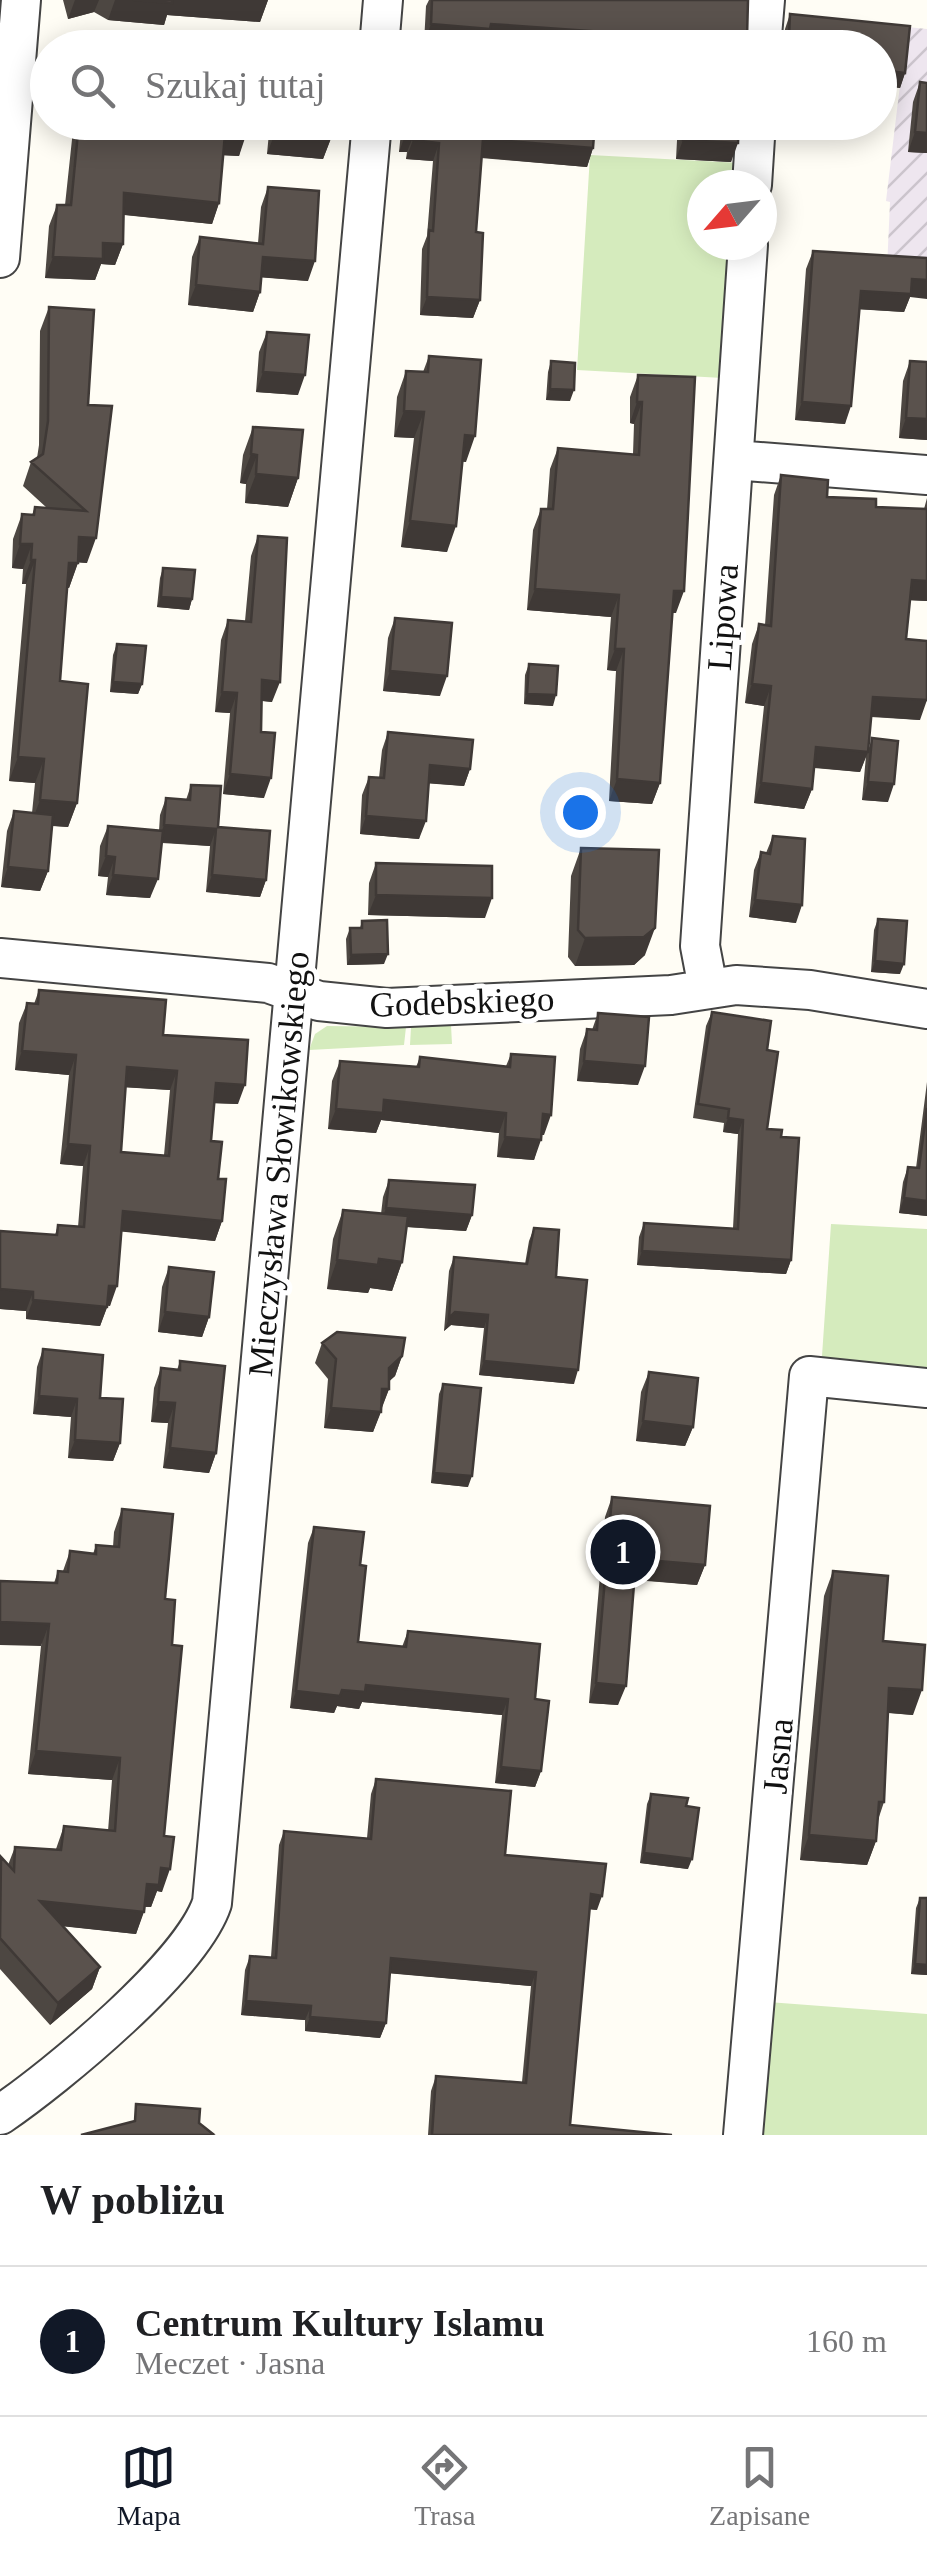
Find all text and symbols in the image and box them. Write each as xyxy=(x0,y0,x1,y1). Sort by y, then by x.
search box xyxy=(30,30,897,140)
icon: search xyxy=(65,58,120,113)
text: Szukaj tutaj xyxy=(145,64,325,106)
north arrow xyxy=(687,170,777,260)
street label: Lipowa xyxy=(700,562,746,672)
your location xyxy=(555,787,606,838)
street label: Mieczysława Słowikowskiego xyxy=(241,950,317,1378)
street label: Godebskiego xyxy=(369,979,555,1025)
pin: 1 xyxy=(590,1514,656,1590)
street label: Jasna xyxy=(755,1716,801,1795)
text: W pobliżu xyxy=(40,2177,225,2223)
text: Centrum Kultury Islamu xyxy=(135,2302,545,2344)
text: 1 xyxy=(65,2323,81,2359)
text: 160 m xyxy=(806,2323,887,2359)
text: Meczet · Jasna xyxy=(135,2345,325,2381)
tab: Mapa xyxy=(117,2440,181,2532)
tab: Trasa xyxy=(414,2440,475,2532)
tab: Zapisane xyxy=(709,2440,810,2532)

